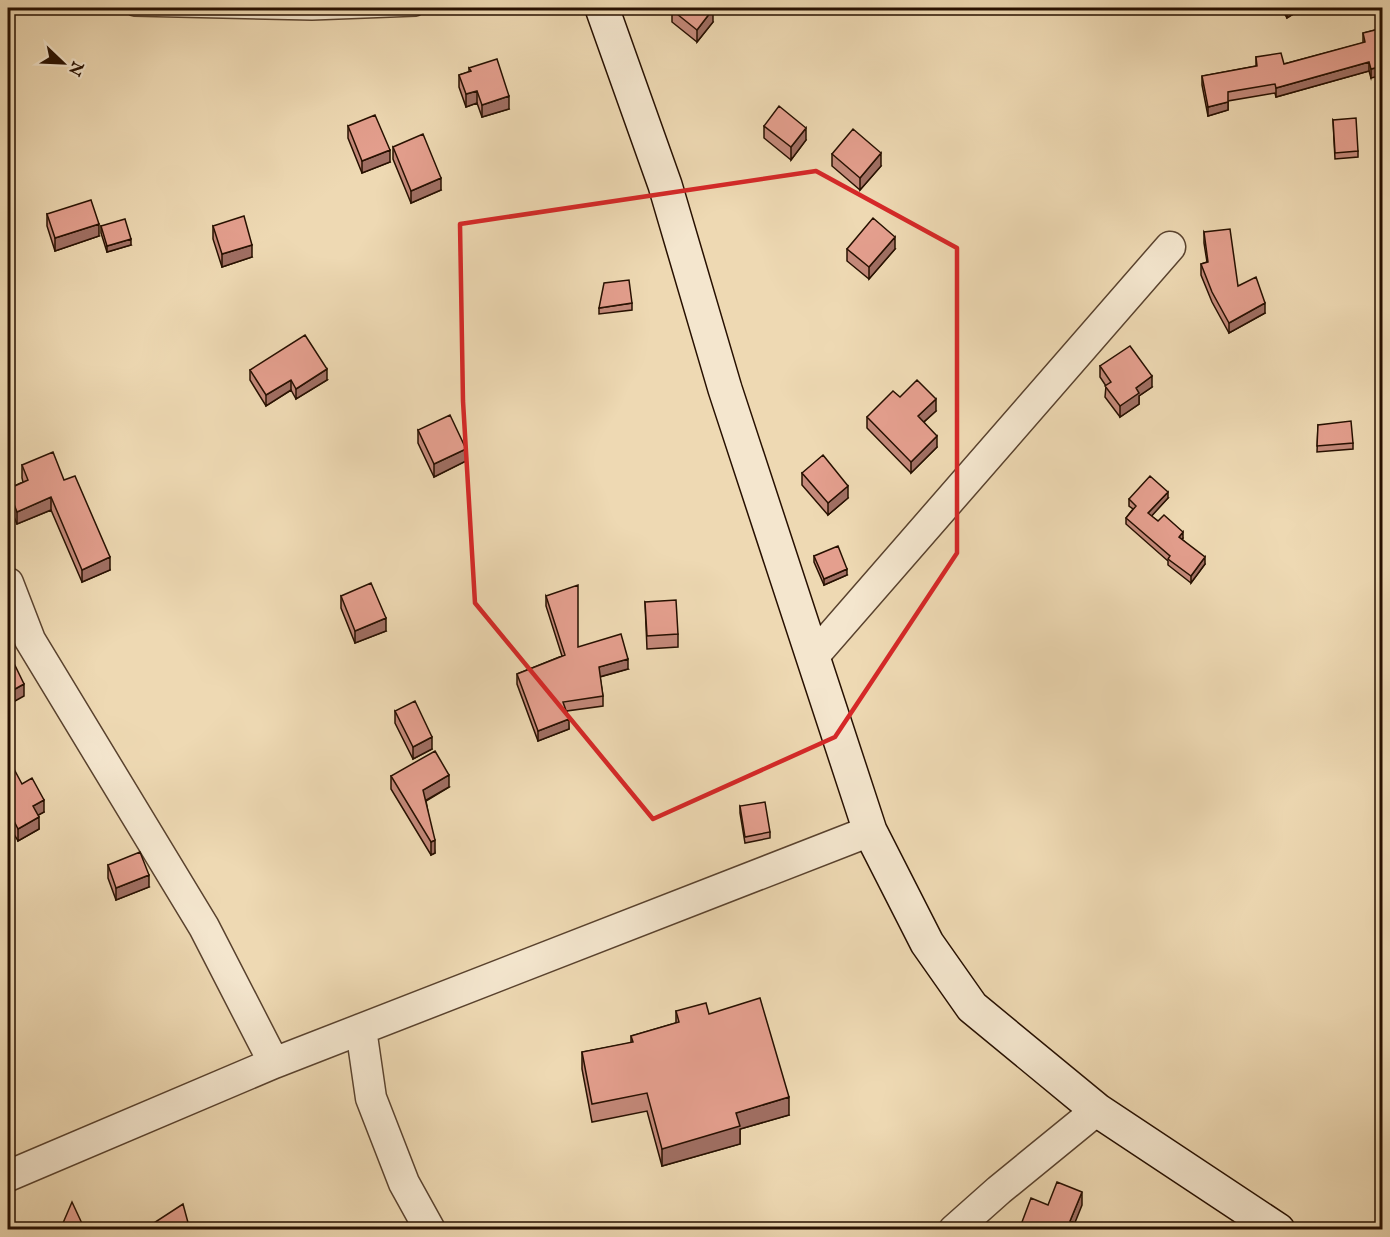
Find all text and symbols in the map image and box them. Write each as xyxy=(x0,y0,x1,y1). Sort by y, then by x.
north arrow xyxy=(33,33,93,93)
text: N xyxy=(63,57,87,79)

